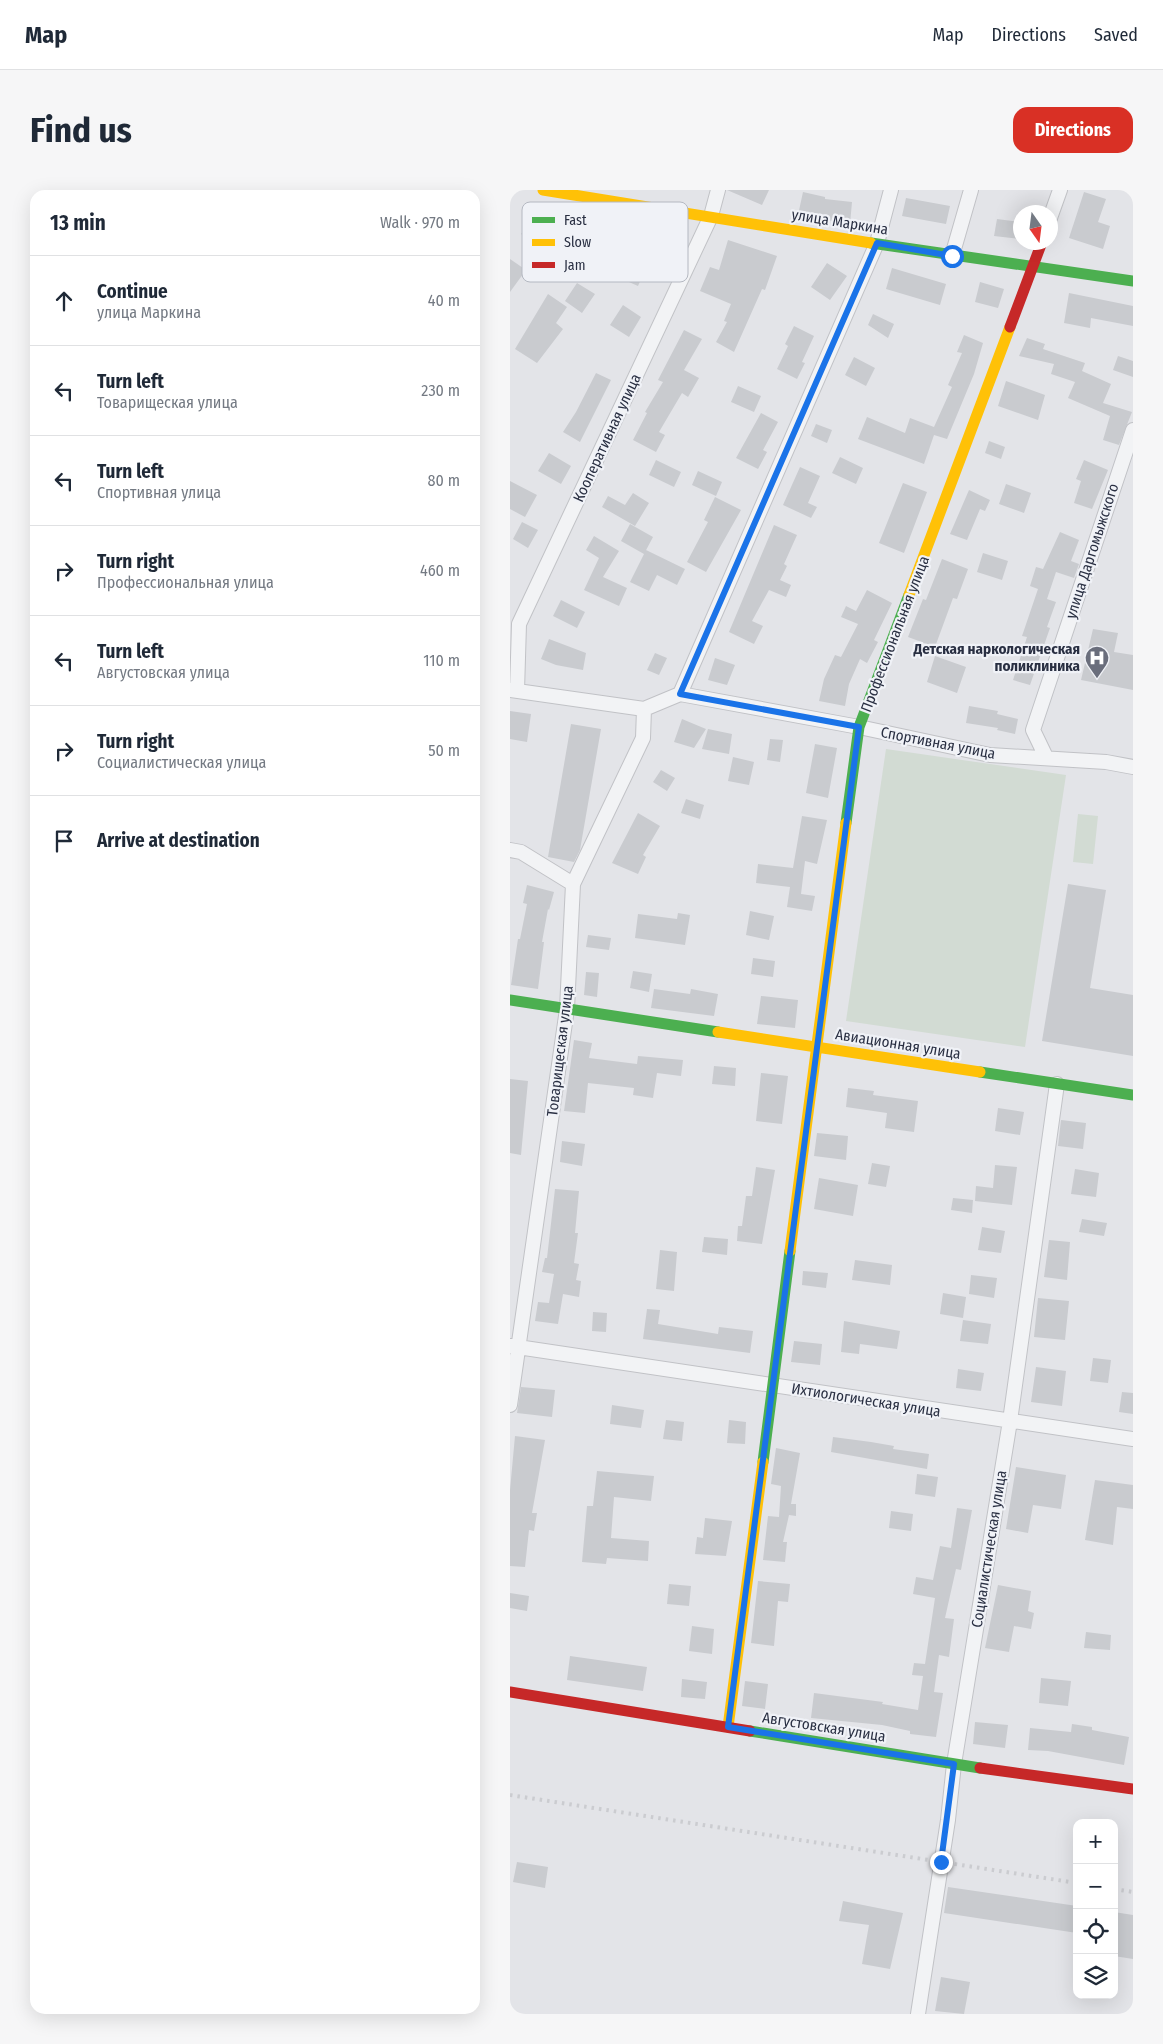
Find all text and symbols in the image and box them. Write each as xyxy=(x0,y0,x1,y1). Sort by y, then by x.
text: Map xyxy=(25,21,67,49)
text: Map xyxy=(932,24,964,46)
text: Directions xyxy=(992,24,1066,46)
text: Saved xyxy=(1094,24,1138,46)
button: Directions xyxy=(1013,107,1133,153)
text: Find us xyxy=(30,109,132,151)
legend xyxy=(522,202,688,282)
street label: улица Маркина xyxy=(790,205,890,239)
north arrow xyxy=(1013,205,1058,250)
text: 13 min xyxy=(50,210,106,236)
text: Fast xyxy=(564,212,587,229)
text: Walk · 970 m xyxy=(380,213,460,232)
text: Slow xyxy=(564,234,591,251)
route start xyxy=(941,245,964,268)
text: Jam xyxy=(564,257,585,274)
text: Continue xyxy=(97,280,168,303)
icon: ahead xyxy=(50,287,78,315)
text: 40 m xyxy=(428,291,460,310)
text: улица Маркина xyxy=(97,303,201,322)
text: Turn left xyxy=(97,370,164,393)
street label: Кооперативная улица xyxy=(569,371,645,505)
icon: left xyxy=(50,377,78,405)
text: 230 m xyxy=(421,381,460,400)
text: Товарищеская улица xyxy=(97,393,238,412)
text: Turn left xyxy=(97,460,164,483)
icon: left xyxy=(50,467,78,495)
text: 80 m xyxy=(428,471,460,490)
street label: улица Даргомыжского xyxy=(1062,481,1122,621)
text: Спортивная улица xyxy=(97,483,221,502)
text: Turn right xyxy=(97,550,174,573)
street label: Профессиональная улица xyxy=(857,553,933,715)
icon: right xyxy=(50,557,78,585)
text: 460 m xyxy=(420,561,460,580)
text: Профессиональная улица xyxy=(97,573,274,592)
text: Turn left xyxy=(97,640,164,663)
place label: Детская наркологическая поликлиника xyxy=(913,640,1081,675)
hospital icon: Детская наркологическая поликлиника xyxy=(1084,645,1110,679)
icon: left xyxy=(50,647,78,675)
text: 110 m xyxy=(423,651,460,670)
text: Августовская улица xyxy=(97,663,230,682)
street label: Спортивная улица xyxy=(879,723,997,763)
text: Turn right xyxy=(97,730,174,753)
icon: right xyxy=(50,737,78,765)
text: 50 m xyxy=(428,741,460,760)
text: Социалистическая улица xyxy=(97,753,266,772)
icon: arrive xyxy=(50,827,78,855)
text: Arrive at destination xyxy=(97,829,260,852)
street label: Товарищеская улица xyxy=(543,984,577,1118)
street label: Авиационная улица xyxy=(834,1025,962,1063)
street label: Ихтиологическая улица xyxy=(790,1379,942,1421)
street label: Социалистическая улица xyxy=(968,1469,1010,1629)
street label: Августовская улица xyxy=(761,1708,887,1746)
map controls xyxy=(1073,1819,1118,1999)
button: + xyxy=(1073,1819,1118,1864)
route end xyxy=(930,1851,953,1874)
button: − xyxy=(1073,1864,1118,1909)
button: locate xyxy=(1073,1909,1118,1954)
button: layers xyxy=(1073,1954,1118,1999)

